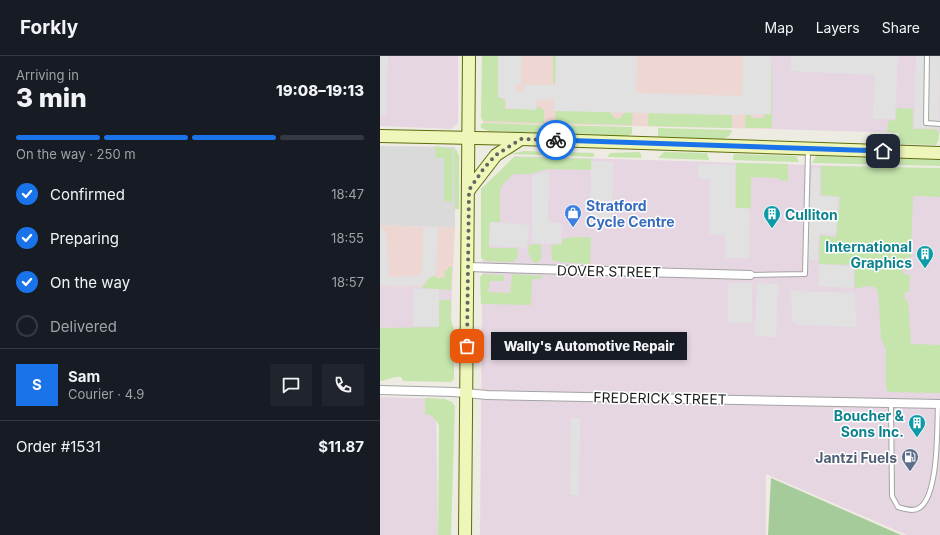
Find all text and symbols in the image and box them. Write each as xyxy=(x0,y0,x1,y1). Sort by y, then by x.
text: Forkly xyxy=(20,16,78,39)
text: Map xyxy=(765,19,794,36)
text: Layers xyxy=(816,19,860,36)
text: Share xyxy=(882,19,920,36)
text: Arriving in xyxy=(16,67,79,83)
text: 19:08–19:13 xyxy=(276,81,364,100)
text: 3 min xyxy=(16,82,87,113)
courier xyxy=(536,120,576,160)
icon: bike xyxy=(545,129,567,151)
pin xyxy=(866,134,900,168)
icon: home xyxy=(872,140,894,162)
text: On the way · 250 m xyxy=(16,146,136,162)
icon: check xyxy=(16,183,38,205)
text: Confirmed xyxy=(50,185,125,204)
text: 18:47 xyxy=(331,186,364,202)
place label: Stratford Cycle Centre xyxy=(586,197,675,230)
shop icon: Stratford Cycle Centre xyxy=(563,203,583,228)
building icon: Culliton xyxy=(762,204,782,229)
place label: Culliton xyxy=(785,206,838,223)
icon: check xyxy=(16,227,38,249)
text: Preparing xyxy=(50,229,119,248)
text: 18:55 xyxy=(331,230,364,246)
place label: International Graphics xyxy=(825,238,912,271)
building icon: International Graphics xyxy=(915,244,935,269)
street label: DOVER STREET xyxy=(557,262,661,280)
icon: check xyxy=(16,271,38,293)
text: On the way xyxy=(50,273,130,292)
text: 18:57 xyxy=(332,274,364,290)
text: Delivered xyxy=(50,317,117,336)
pin xyxy=(450,329,484,363)
callout: Wally's Automotive Repair xyxy=(491,332,687,360)
icon: bag xyxy=(456,335,478,357)
text: Wally's Automotive Repair xyxy=(504,338,674,354)
button: chat xyxy=(270,364,312,406)
button: phone xyxy=(322,364,364,406)
text: Sam xyxy=(68,367,100,386)
text: S xyxy=(32,375,42,394)
text: Courier · 4.9 xyxy=(68,386,144,402)
street label: FREDERICK STREET xyxy=(593,388,727,408)
place label: Boucher & Sons Inc. xyxy=(834,407,905,440)
building icon: Boucher & Sons Inc. xyxy=(907,413,927,438)
text: Order #1531 xyxy=(16,437,101,456)
text: $11.87 xyxy=(318,437,364,456)
fuel station icon: Jantzi Fuels xyxy=(900,447,920,472)
place label: Jantzi Fuels xyxy=(815,449,897,466)

